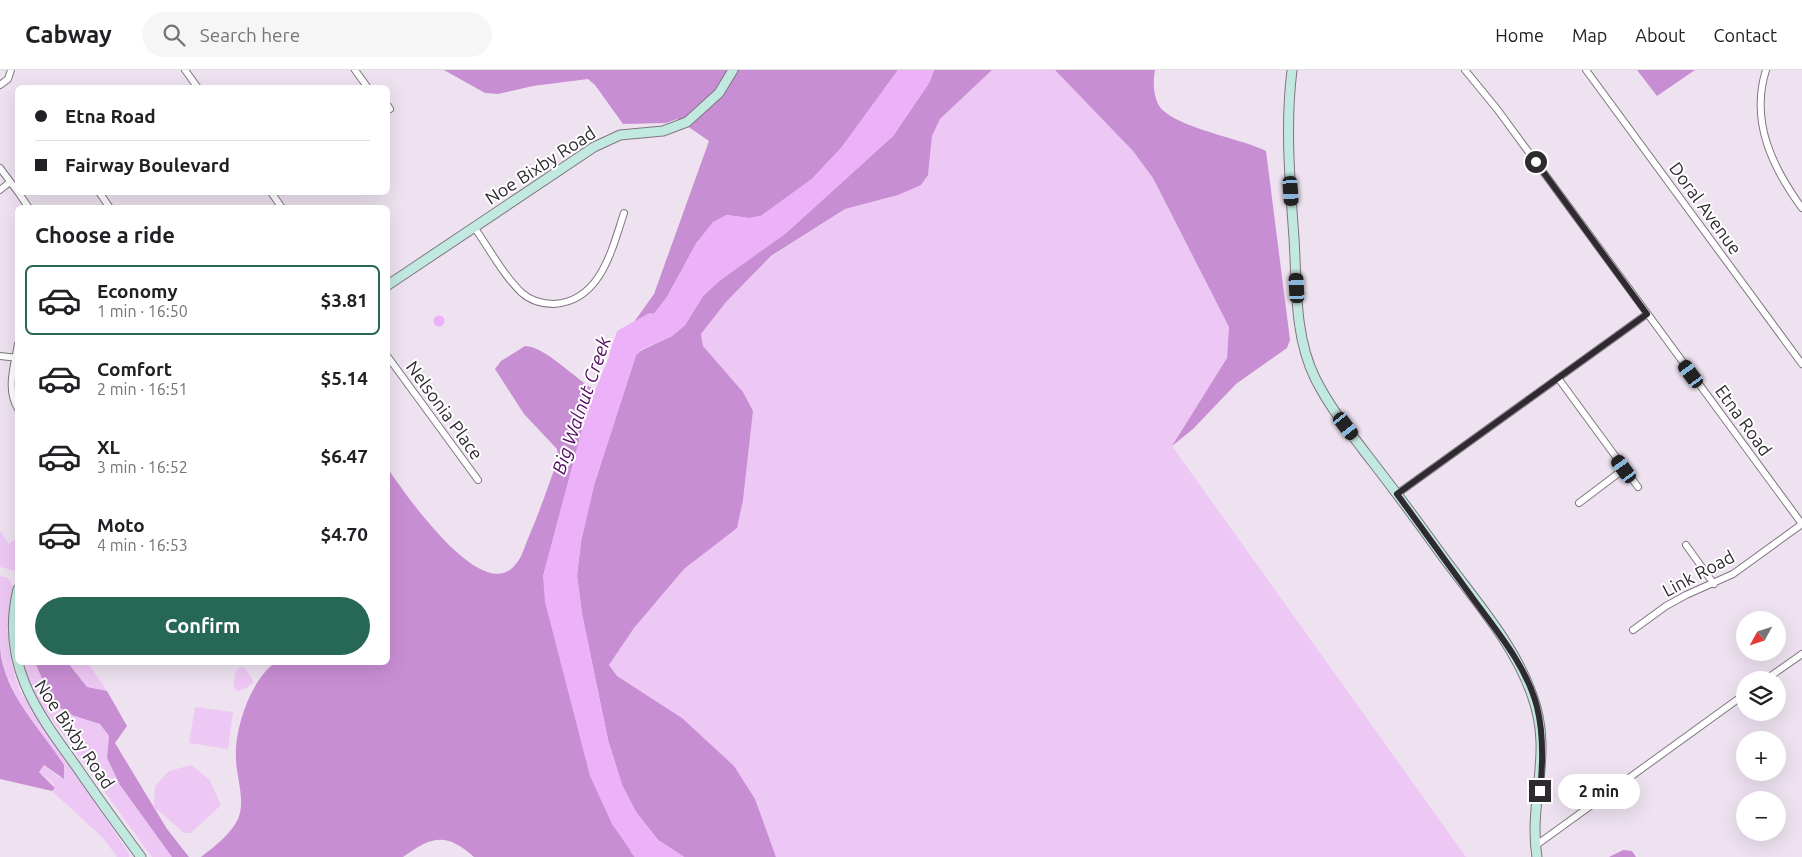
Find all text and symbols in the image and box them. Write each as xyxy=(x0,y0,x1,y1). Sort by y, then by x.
search box xyxy=(142,12,492,57)
text: Cabway xyxy=(25,21,112,48)
icon: search xyxy=(160,21,188,49)
text: Search here xyxy=(200,24,300,46)
text: Home xyxy=(1495,25,1544,45)
text: Map xyxy=(1572,25,1607,45)
text: About xyxy=(1635,25,1685,45)
text: Contact xyxy=(1713,25,1777,45)
text: Etna Road xyxy=(65,105,156,127)
street label: Noe Bixby Road xyxy=(481,122,599,208)
route start xyxy=(1525,151,1547,173)
text: Fairway Boulevard xyxy=(65,154,230,176)
street label: Doral Avenue xyxy=(1666,158,1746,258)
car xyxy=(1282,176,1299,206)
text: Choose a ride xyxy=(35,222,175,247)
car xyxy=(1288,273,1305,303)
icon: car xyxy=(37,278,82,323)
text: Economy xyxy=(97,280,178,302)
text: $3.81 xyxy=(320,289,368,311)
text: 1 min · 16:50 xyxy=(97,302,188,320)
water label: Big Walnut Creek xyxy=(547,333,615,477)
icon: car xyxy=(37,356,82,401)
street label: Nelsonia Place xyxy=(403,357,487,463)
car xyxy=(1676,357,1705,391)
text: Comfort xyxy=(97,358,172,380)
text: $5.14 xyxy=(320,367,368,389)
text: 2 min · 16:51 xyxy=(97,380,188,398)
street label: Etna Road xyxy=(1712,381,1776,459)
car xyxy=(1330,410,1361,442)
icon: car xyxy=(37,434,82,479)
text: XL xyxy=(97,436,120,458)
text: $6.47 xyxy=(320,445,368,467)
car xyxy=(1609,452,1638,486)
text: 3 min · 16:52 xyxy=(97,458,188,476)
icon: car xyxy=(37,512,82,557)
text: Moto xyxy=(97,514,145,536)
text: $4.70 xyxy=(320,523,368,545)
text: 4 min · 16:53 xyxy=(97,536,188,554)
street label: Link Road xyxy=(1659,546,1737,600)
button: Confirm xyxy=(35,597,370,655)
north arrow xyxy=(1736,611,1786,661)
map controls xyxy=(1736,611,1786,841)
button: layers xyxy=(1736,671,1786,721)
street label: Noe Bixby Road xyxy=(31,676,119,792)
button: + xyxy=(1736,731,1786,781)
callout: 2 min xyxy=(1558,774,1640,808)
route end xyxy=(1529,780,1551,802)
text: 2 min xyxy=(1579,782,1619,800)
button: − xyxy=(1736,791,1786,841)

